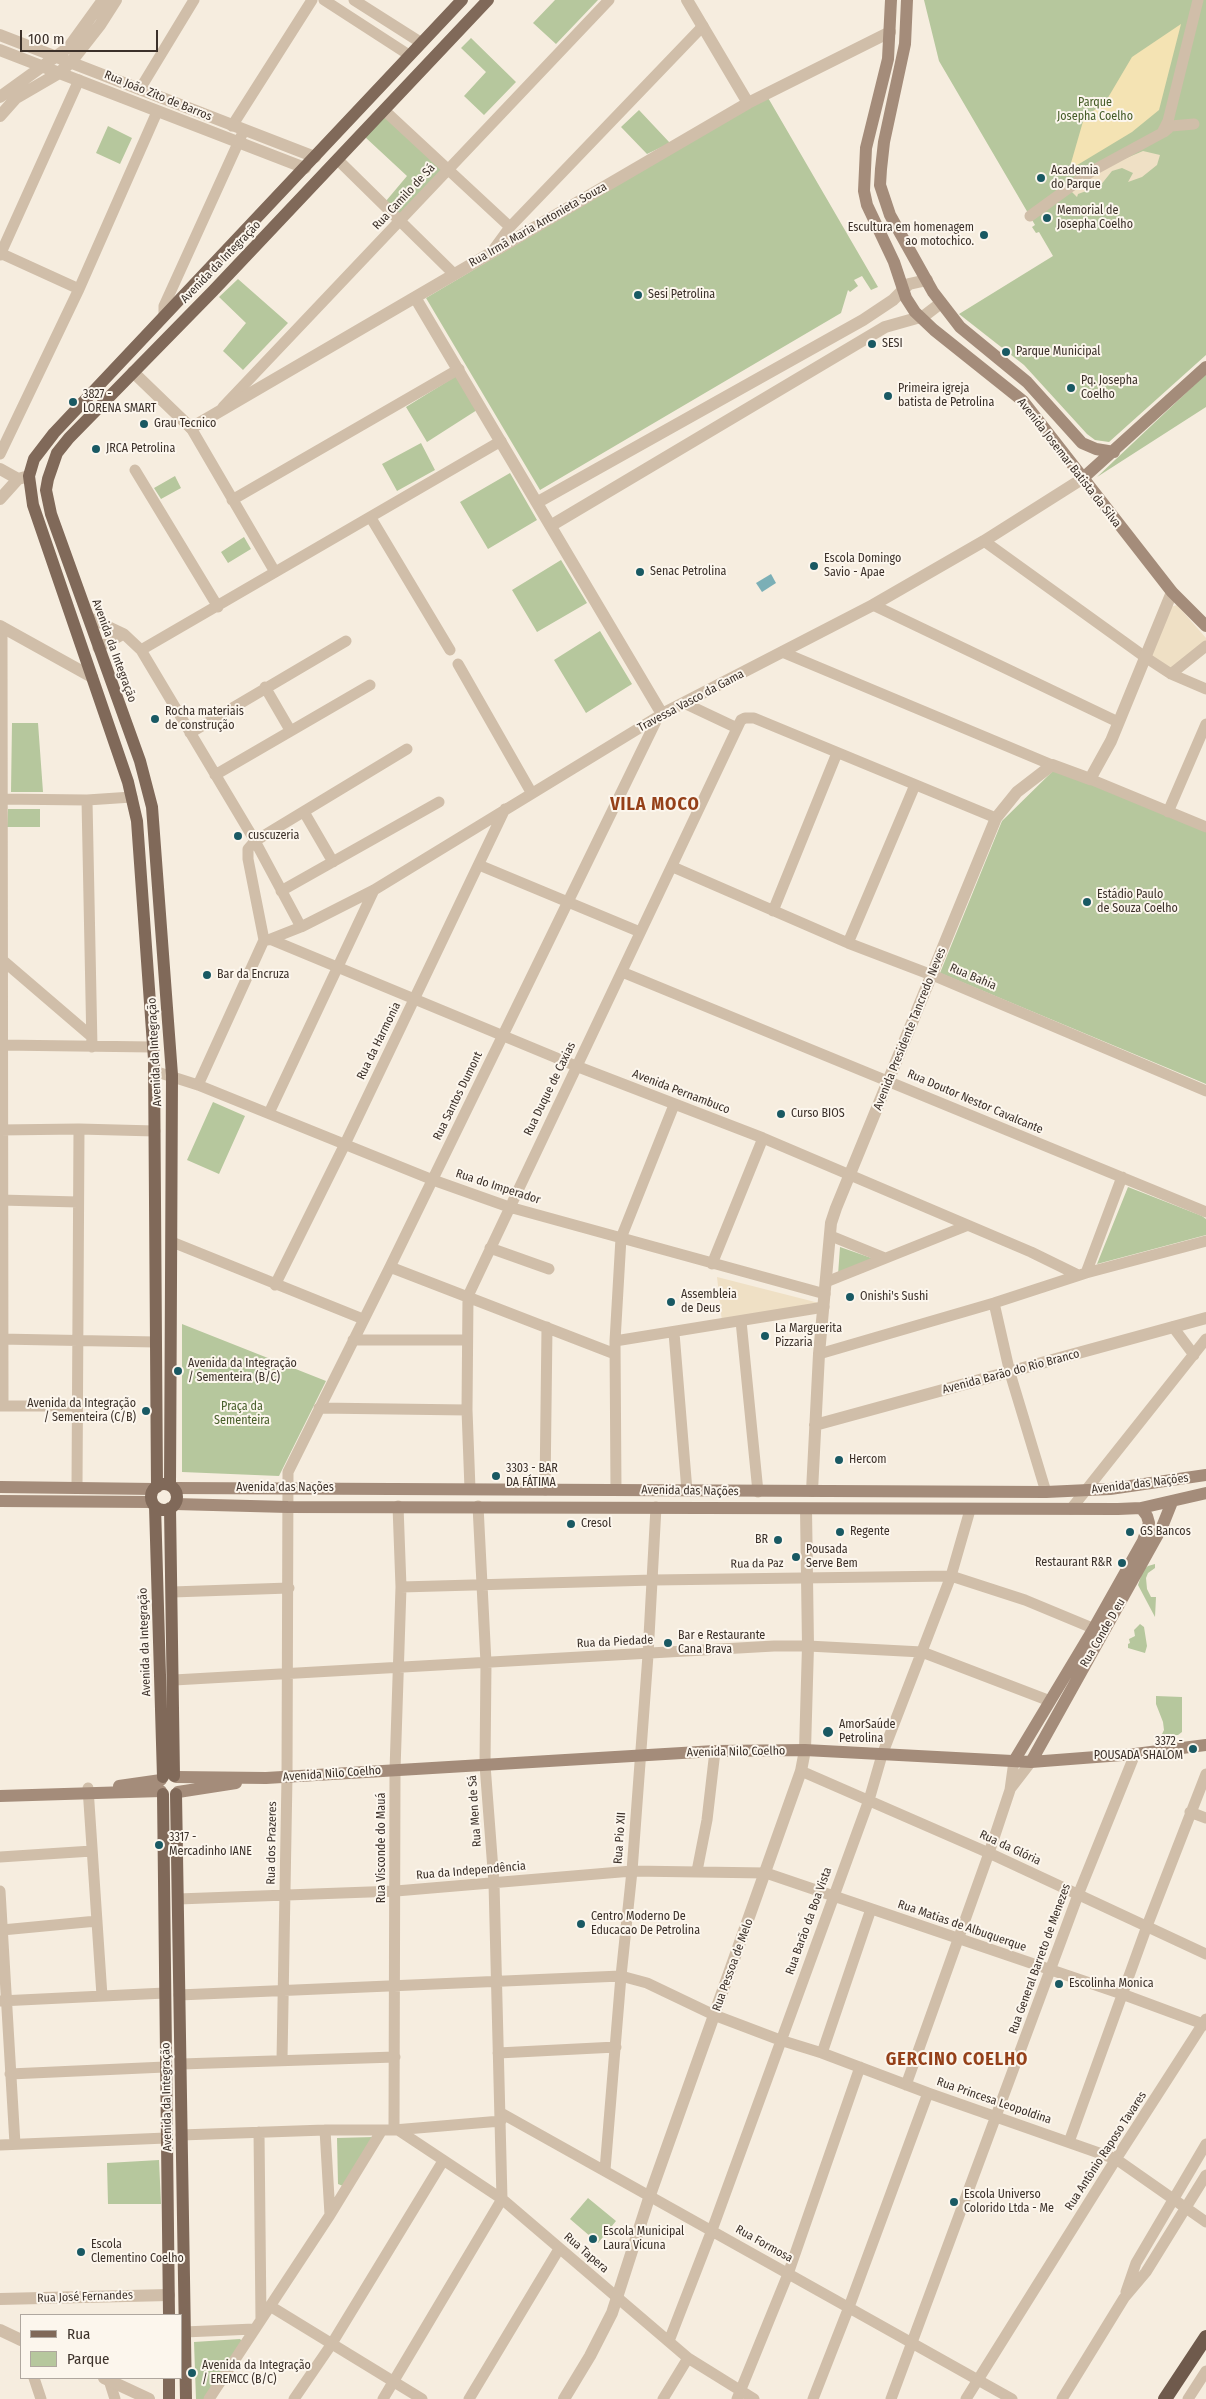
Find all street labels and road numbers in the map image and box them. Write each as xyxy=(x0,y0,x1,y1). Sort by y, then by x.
street label: Rua João Zito de Barros xyxy=(102,68,214,124)
street label: Rua Camilo de Sá xyxy=(370,161,438,233)
street label: Rua Irmã Maria Antonieta Souza xyxy=(467,180,609,270)
street label: Avenida da Integração xyxy=(178,218,264,306)
street label: Avenida Josemar Batista da Silva xyxy=(1014,396,1124,530)
street label: Avenida da Integração xyxy=(89,597,139,705)
street label: Travessa Vasco da Gama xyxy=(635,667,747,735)
street label: Avenida Presidente Tancredo Neves xyxy=(871,945,949,1113)
street label: Rua Bahia xyxy=(948,961,998,993)
street label: Avenida da Integração xyxy=(145,997,165,1107)
street label: Rua da Harmonia xyxy=(354,1000,404,1082)
street label: Rua Duque de Caxias xyxy=(521,1040,579,1138)
street label: Rua Santos Dumont xyxy=(430,1049,486,1143)
street label: Avenida Pernambuco xyxy=(630,1067,732,1117)
street label: Rua Doutor Nestor Cavalcante xyxy=(905,1067,1045,1137)
street label: Rua do Imperador xyxy=(454,1166,542,1208)
street label: Avenida Barão do Rio Branco xyxy=(941,1347,1081,1397)
street label: Avenida das Nações xyxy=(1091,1471,1189,1497)
street label: Avenida das Nações xyxy=(236,1481,334,1495)
street label: Avenida das Nações xyxy=(641,1483,739,1499)
street label: Rua da Paz xyxy=(730,1556,784,1572)
street label: Avenida da Integração xyxy=(136,1587,154,1697)
street label: Rua Conde D eu xyxy=(1077,1596,1129,1670)
street label: Rua da Piedade xyxy=(576,1633,654,1651)
street label: Avenida Nilo Coelho xyxy=(687,1744,785,1760)
street label: Avenida Nilo Coelho xyxy=(282,1763,382,1785)
street label: Rua Men de Sá xyxy=(465,1775,485,1847)
street label: Rua Visconde do Mauá xyxy=(375,1793,389,1903)
street label: Rua dos Prazeres xyxy=(264,1801,280,1885)
street label: Rua Pio XII xyxy=(611,1812,629,1864)
street label: Rua da Glória xyxy=(977,1828,1043,1868)
street label: Rua da Independência xyxy=(416,1859,526,1883)
street label: Rua Barão da Boa Vista xyxy=(783,1865,835,1977)
street label: Rua General Barreto de Menezes xyxy=(1006,1882,1074,2036)
street label: Rua Matias de Albuquerque xyxy=(896,1897,1028,1955)
street label: Rua Pessoa de Melo xyxy=(710,1917,756,2013)
street label: Avenida da Integração xyxy=(159,2042,175,2152)
street label: Rua Princesa Leopoldina xyxy=(935,2075,1053,2127)
street label: Rua Antônio Raposo Tavares xyxy=(1062,2089,1150,2213)
street label: Rua Formosa xyxy=(733,2222,795,2266)
street label: Rua Tapera xyxy=(561,2230,611,2276)
street label: Rua José Fernandes xyxy=(37,2288,133,2306)

